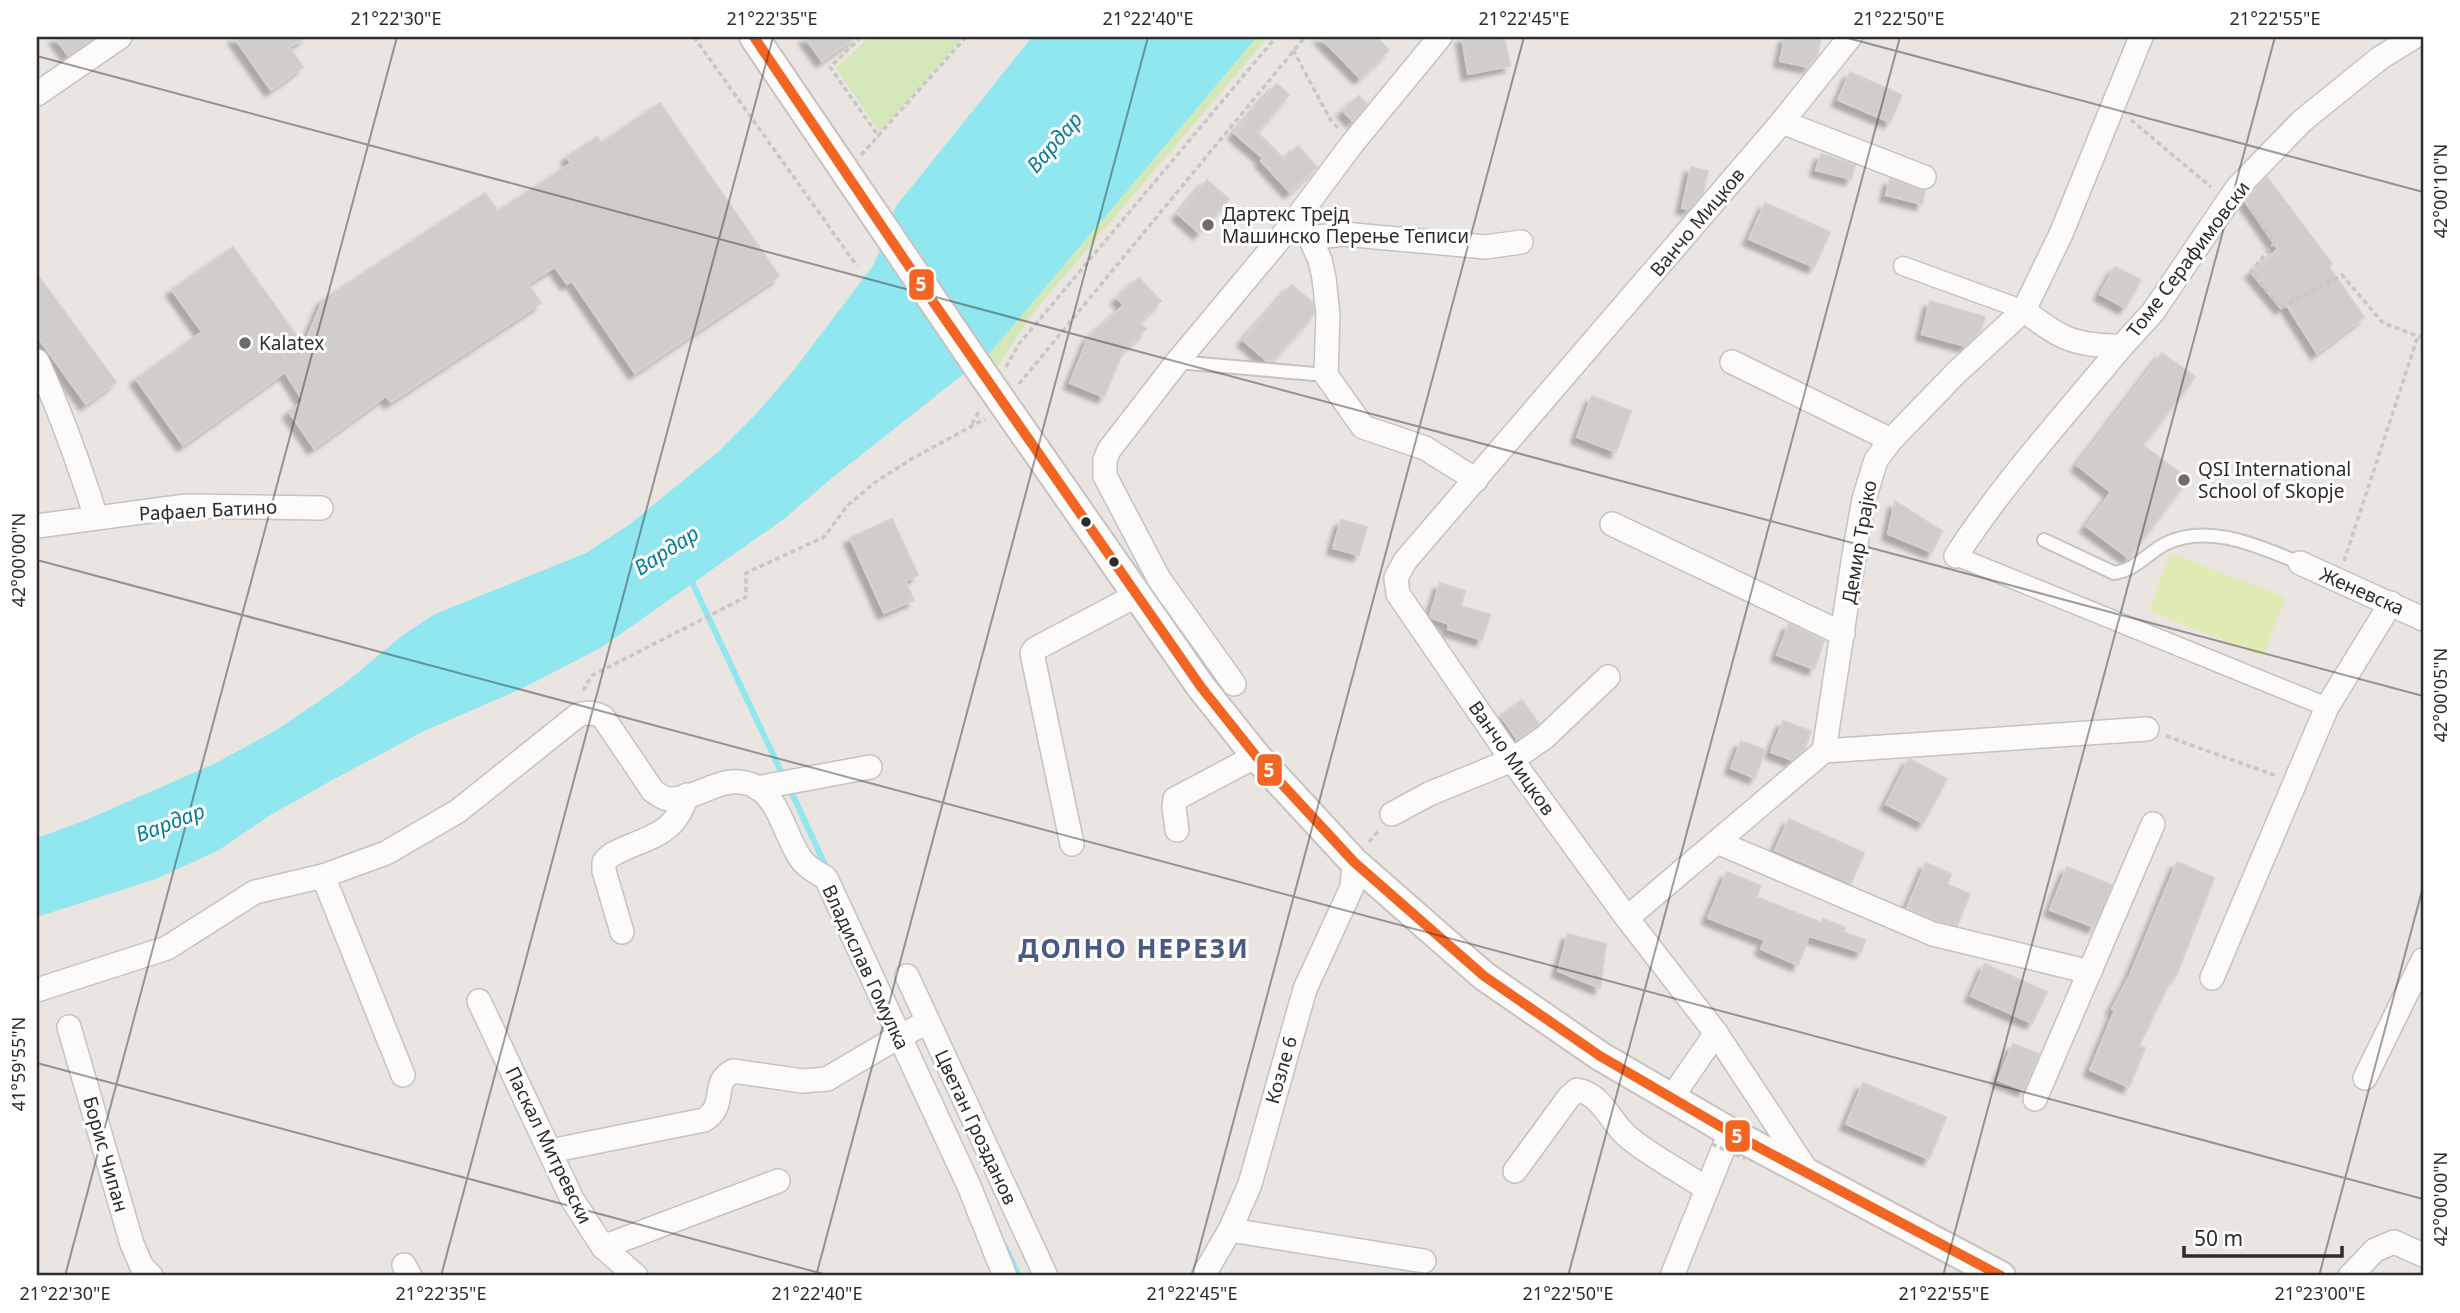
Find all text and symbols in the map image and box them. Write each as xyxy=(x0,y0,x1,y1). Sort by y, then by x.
text: 21°22'30"E xyxy=(351,6,441,30)
text: 21°22'35"E xyxy=(727,6,817,30)
text: 21°22'40"E xyxy=(1103,6,1193,30)
text: 21°22'45"E xyxy=(1479,6,1569,30)
text: 21°22'50"E xyxy=(1854,6,1944,30)
text: 21°22'55"E xyxy=(2230,6,2320,30)
water label: Вардар xyxy=(1020,106,1088,178)
text: 42°00'10"N xyxy=(2428,144,2452,238)
street label: Ванчо Мицков xyxy=(1644,162,1750,282)
street label: Томе Серафимовски xyxy=(2121,176,2255,342)
place label: Дартекс Трејд Машинско Перење Теписи xyxy=(1222,201,1469,249)
marker: Дартекс Трејд Машинско Перење Теписи xyxy=(1200,217,1216,233)
line badge: 5 xyxy=(908,268,935,301)
text: 5 xyxy=(916,271,926,297)
place label: Kalatex xyxy=(259,330,324,356)
marker: Kalatex xyxy=(237,335,253,351)
place label: QSI International School of Skopje xyxy=(2198,456,2351,504)
marker: QSI International School of Skopje xyxy=(2176,472,2192,488)
street label: Демир Трајко xyxy=(1835,478,1883,606)
street label: Рафаел Батино xyxy=(138,493,278,527)
text: 42°00'00"N xyxy=(6,513,30,607)
unlabelled marker xyxy=(1079,515,1093,529)
water label: Вардар xyxy=(628,519,704,581)
unlabelled marker xyxy=(1107,555,1121,569)
street label: Женевска xyxy=(2316,561,2408,621)
text: 42°00'05"N xyxy=(2428,648,2452,742)
street label: Ванчо Мицков xyxy=(1463,696,1561,820)
line badge: 5 xyxy=(1256,753,1283,787)
text: 5 xyxy=(1264,757,1274,783)
water label: Вардар xyxy=(131,796,209,848)
street label: Владислав Гомулка xyxy=(816,880,916,1054)
district label: ДОЛНО НЕРЕЗИ xyxy=(1018,930,1250,966)
text: 41°59'55"N xyxy=(6,1017,30,1111)
street label: Козле 6 xyxy=(1259,1033,1303,1107)
street label: Цветан Грозданов xyxy=(929,1045,1023,1209)
street label: Паскал Митревски xyxy=(500,1062,598,1228)
street label: Борис Чипан xyxy=(77,1093,135,1215)
line badge: 5 xyxy=(1724,1119,1751,1153)
text: 5 xyxy=(1732,1123,1742,1149)
text: 42°00'00"N xyxy=(2428,1152,2452,1246)
scale bar xyxy=(2184,1215,2341,1259)
text: 50 m xyxy=(2194,1224,2243,1252)
text: 21°22'30"E xyxy=(20,1281,110,1305)
text: 21°22'35"E xyxy=(396,1281,486,1305)
text: 21°22'40"E xyxy=(772,1281,862,1305)
text: 21°22'45"E xyxy=(1147,1281,1237,1305)
text: 21°22'50"E xyxy=(1523,1281,1613,1305)
text: 21°22'55"E xyxy=(1899,1281,1989,1305)
text: 21°23'00"E xyxy=(2275,1281,2365,1305)

